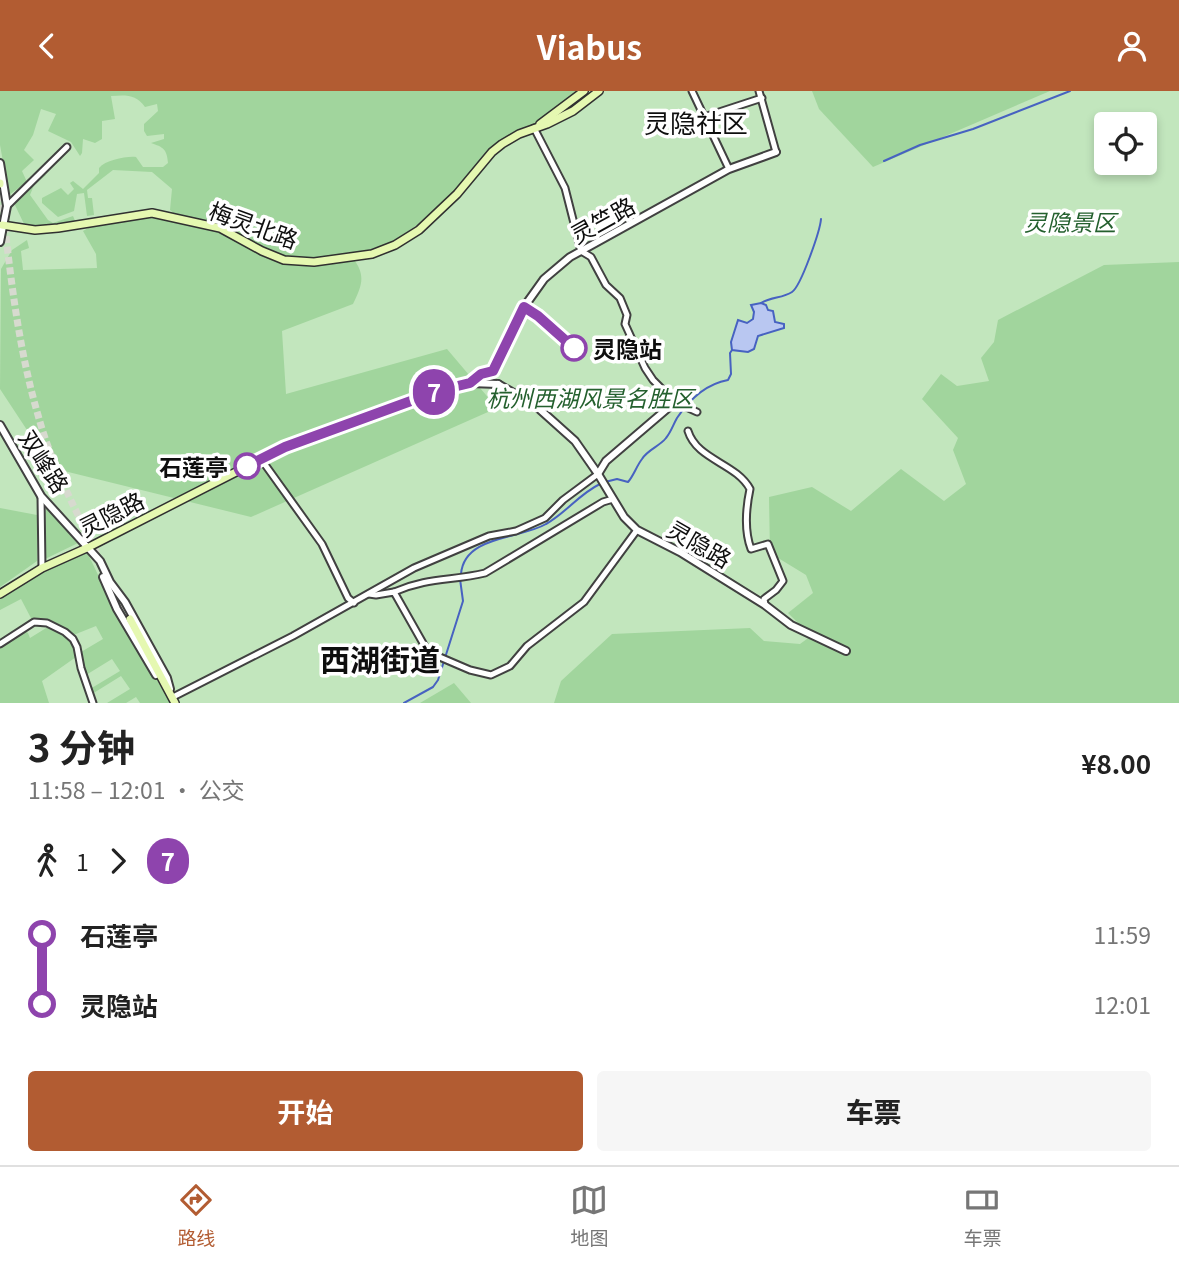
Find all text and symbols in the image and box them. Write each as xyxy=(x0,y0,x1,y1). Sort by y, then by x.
text: Viabus xyxy=(537,23,642,69)
icon: back xyxy=(28,27,66,65)
icon: person xyxy=(1113,27,1151,65)
district label: 灵隐社区 xyxy=(644,103,748,140)
map controls xyxy=(1094,112,1157,175)
button: locate xyxy=(1094,112,1157,175)
street label: 灵竺路 xyxy=(564,187,640,251)
street label: 梅灵北路 xyxy=(205,192,303,256)
park label: 灵隐景区 xyxy=(1024,204,1119,238)
place label: 灵隐站 xyxy=(593,331,662,365)
marker: 灵隐站 xyxy=(561,335,587,361)
line badge: 7 xyxy=(411,369,457,415)
text: 7 xyxy=(427,374,441,409)
park label: 杭州西湖风景名胜区 xyxy=(487,380,697,414)
street label: 双峰路 xyxy=(12,423,78,499)
place label: 石莲亭 xyxy=(159,449,228,483)
marker: 石莲亭 xyxy=(234,453,260,479)
street label: 灵隐路 xyxy=(73,482,149,544)
street label: 灵隐路 xyxy=(662,511,738,575)
district label: 西湖街道 xyxy=(320,636,440,680)
text: 3 分钟 xyxy=(28,718,135,773)
text: ¥8.00 xyxy=(1081,744,1151,781)
text: 11:58 – 12:01 · 公交 xyxy=(28,772,245,806)
icon: walk xyxy=(28,842,66,880)
icon: forward xyxy=(99,842,137,880)
text: 7 xyxy=(161,843,175,878)
text: 1 xyxy=(76,844,89,878)
text: 石莲亭 xyxy=(80,916,158,953)
text: 11:59 xyxy=(1094,917,1151,951)
text: 灵隐站 xyxy=(80,986,158,1023)
text: 12:01 xyxy=(1094,987,1151,1021)
button: 开始 xyxy=(28,1071,583,1151)
button: 车票 xyxy=(597,1071,1151,1151)
tab: 路线 xyxy=(177,1181,216,1250)
tab: 地图 xyxy=(570,1181,609,1250)
tab: 车票 xyxy=(963,1181,1002,1250)

